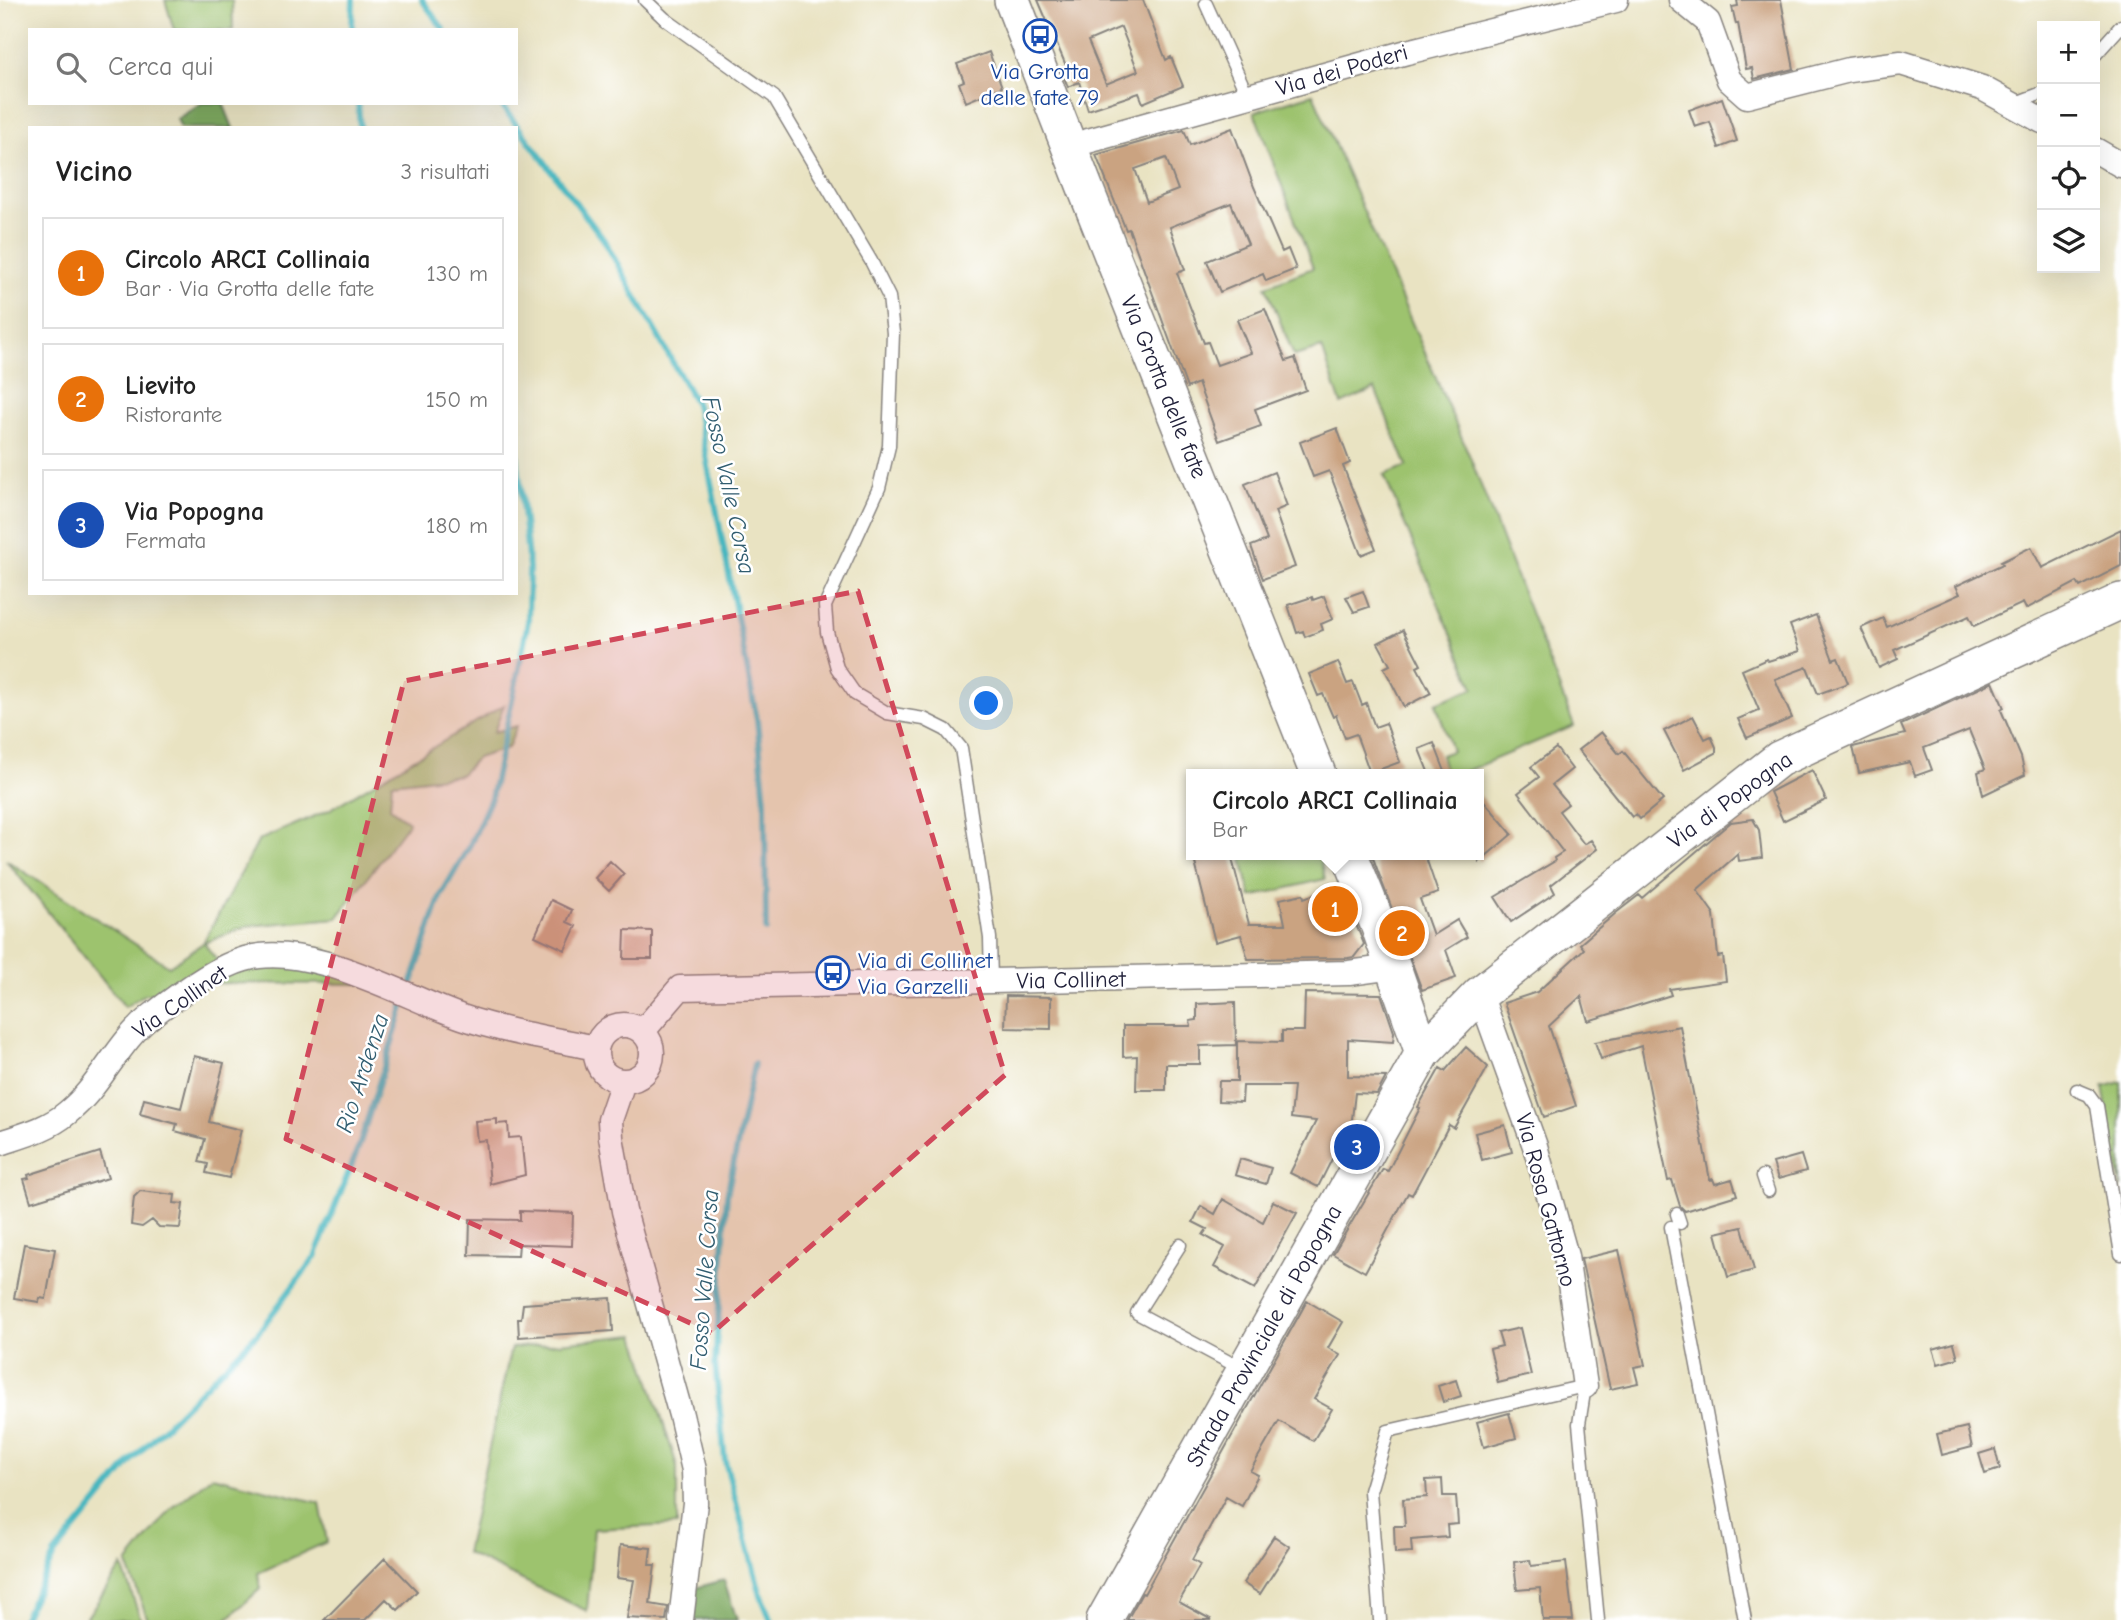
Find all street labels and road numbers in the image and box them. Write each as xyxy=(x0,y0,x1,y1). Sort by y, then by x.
street label: Via dei Poderi xyxy=(1273,38,1411,102)
street label: Via Grotta delle fate xyxy=(1115,292,1213,482)
street label: Via di Popogna xyxy=(1662,746,1798,854)
street label: Via Collinet xyxy=(127,959,234,1044)
street label: Via Collinet xyxy=(1016,966,1127,994)
street label: Via Rosa Gattorno xyxy=(1510,1110,1582,1290)
street label: Strada Provinciale di Popogna xyxy=(1181,1200,1347,1472)

